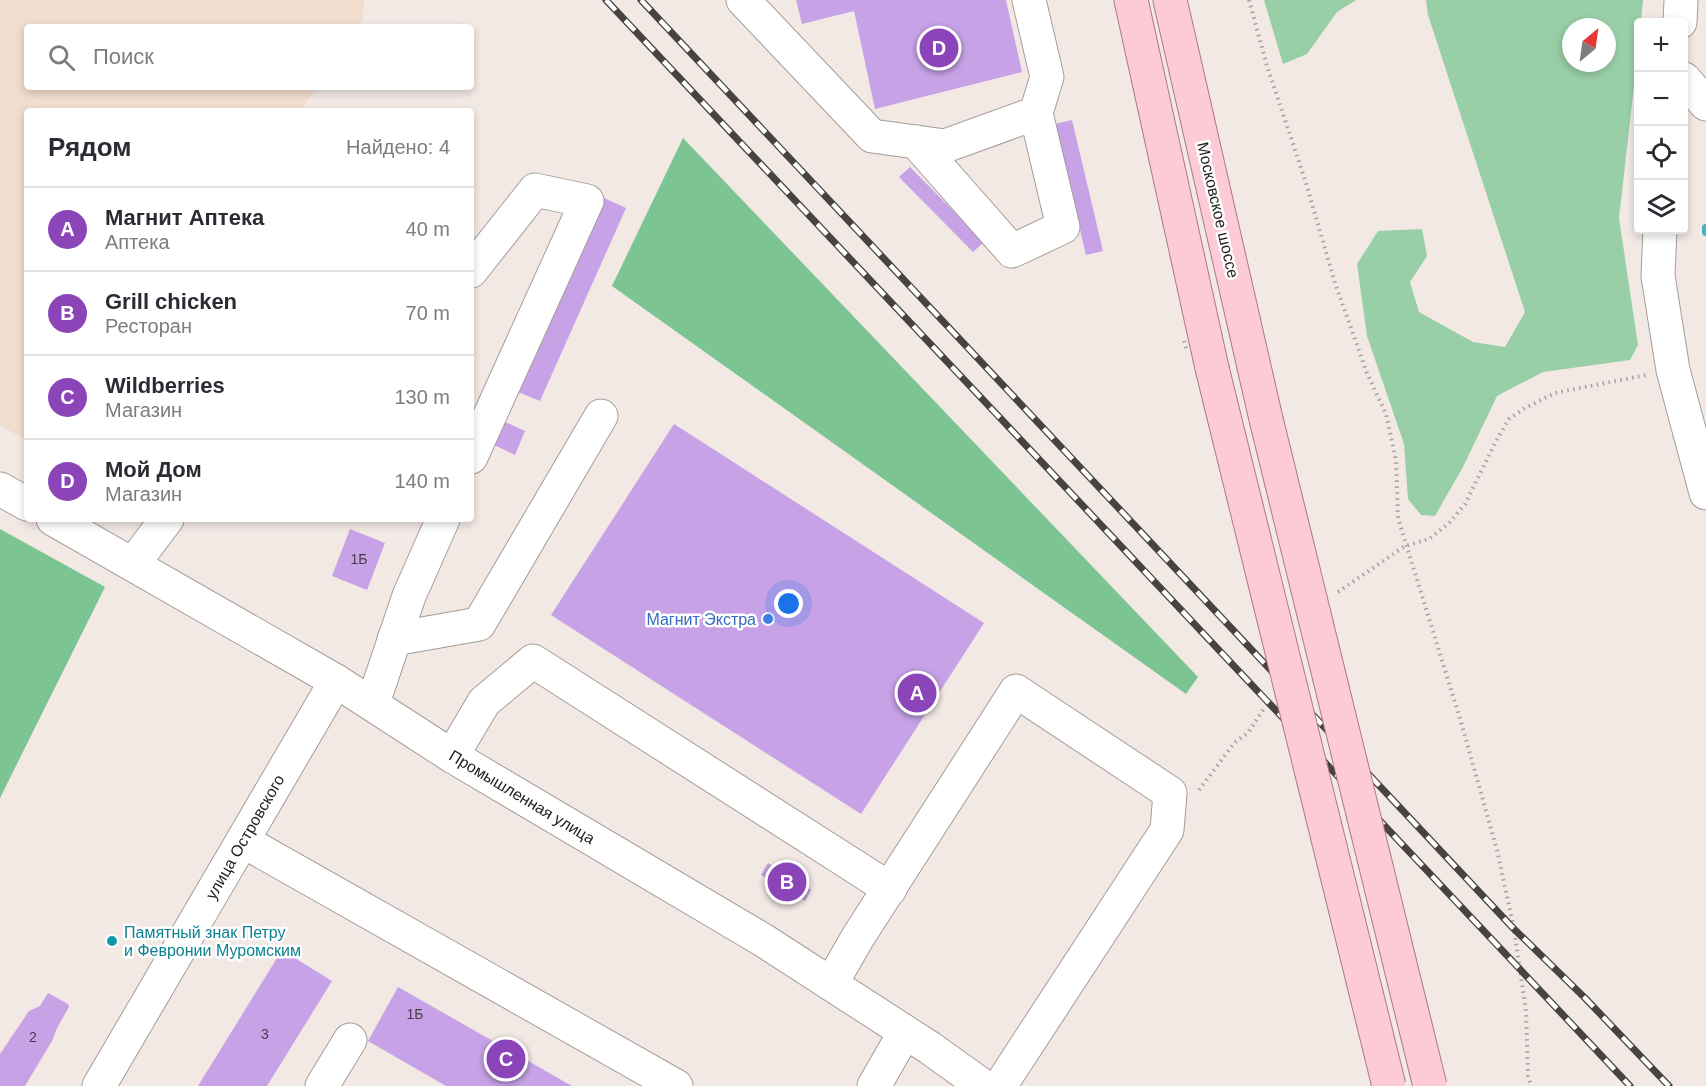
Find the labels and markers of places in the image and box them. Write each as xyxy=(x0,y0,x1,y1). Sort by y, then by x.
pin: D xyxy=(920,26,958,70)
place label: Магнит Экстра xyxy=(646,611,756,628)
marker: Магнит Экстра xyxy=(761,612,775,626)
pin: A xyxy=(898,670,936,716)
pin: B xyxy=(768,860,806,904)
place label: Памятный знак Петру и Февронии Муромским xyxy=(124,924,301,959)
marker: Памятный знак Петру и Февронии Муромским xyxy=(105,934,119,948)
pin: C xyxy=(486,1036,526,1082)

